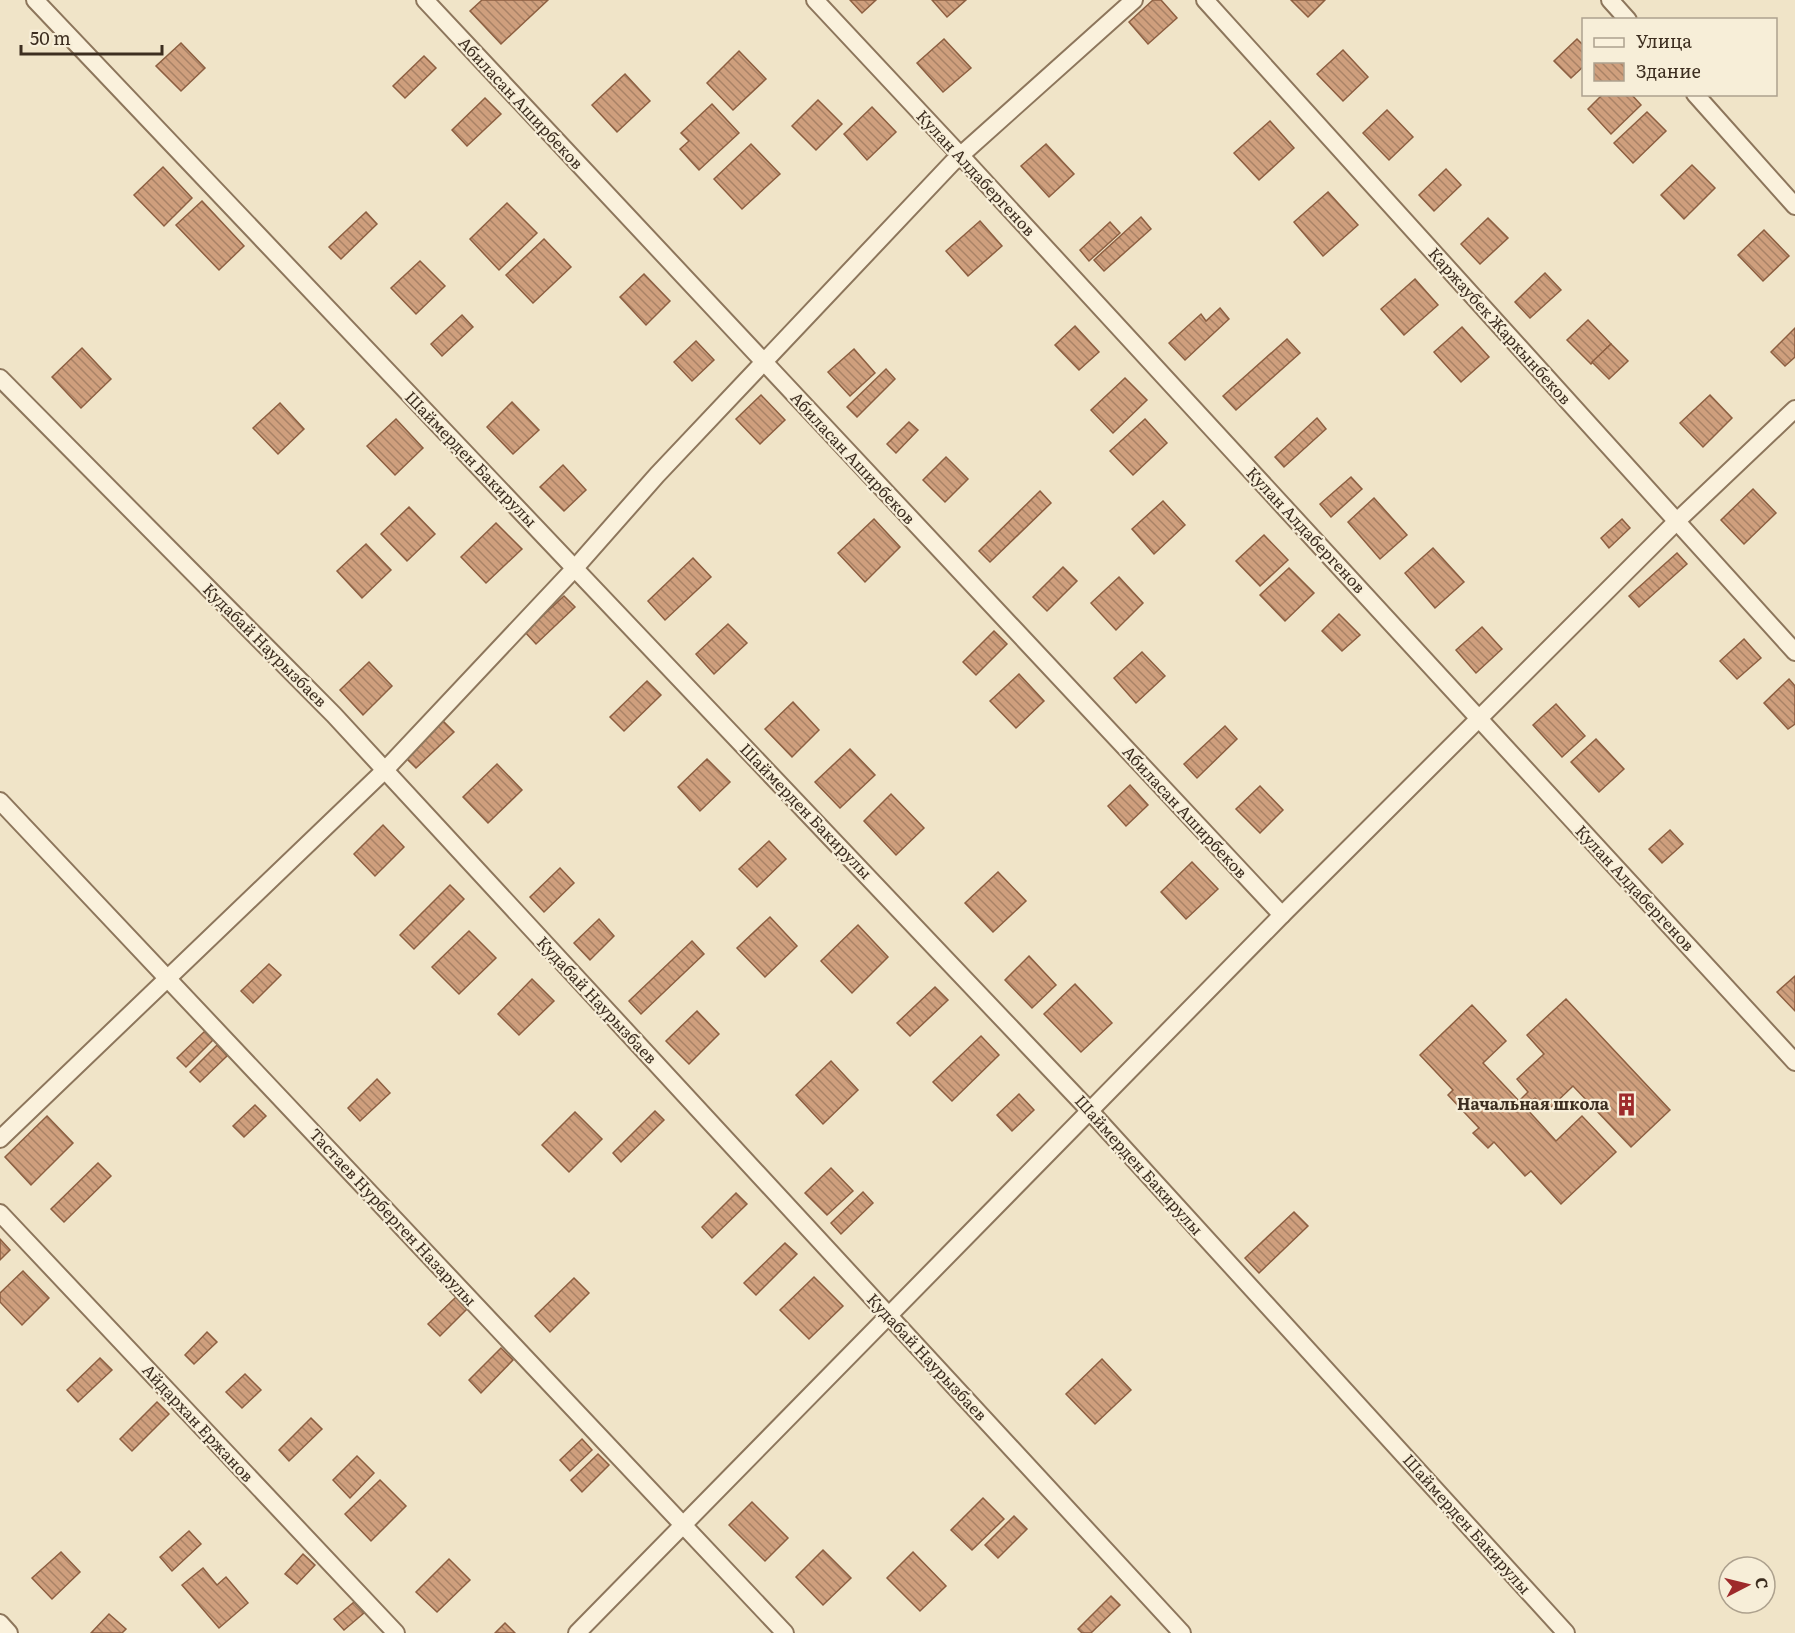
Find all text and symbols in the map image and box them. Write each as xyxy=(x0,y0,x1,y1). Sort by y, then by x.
scale bar xyxy=(21,18,162,56)
legend xyxy=(1582,18,1777,96)
text: 50 m xyxy=(30,24,71,51)
text: Улица xyxy=(1636,27,1692,54)
street label: Абиласан Аширбеков xyxy=(454,31,590,174)
text: Здание xyxy=(1636,57,1701,84)
street label: Кулан Алдабергенов xyxy=(912,104,1042,241)
street label: Каржаубек Жаркынбеков xyxy=(1423,241,1578,409)
street label: Шаймерден Бакирулы xyxy=(400,385,543,532)
street label: Абиласан Аширбеков xyxy=(786,386,922,529)
street label: Кулан Алдабергенов xyxy=(1242,461,1372,598)
street label: Кудабай Наурызбаев xyxy=(198,577,333,712)
street label: Шаймерден Бакирулы xyxy=(735,737,878,884)
street label: Абиласан Аширбеков xyxy=(1118,740,1254,883)
street label: Кулан Алдабергенов xyxy=(1571,819,1701,956)
street label: Кудабай Наурызбаев xyxy=(532,930,663,1069)
street label: Шаймерден Бакирулы xyxy=(1070,1089,1209,1240)
place label: Начальная школа xyxy=(1457,1091,1610,1115)
building icon: Начальная школа xyxy=(1614,1091,1640,1117)
street label: Тастаев Нурберген Назарулы xyxy=(305,1122,483,1311)
street label: Кудабай Наурызбаев xyxy=(862,1287,993,1426)
street label: Айдархан Ержанов xyxy=(137,1358,260,1487)
street label: Шаймерден Бакирулы xyxy=(1398,1448,1537,1599)
north arrow xyxy=(1717,1555,1777,1615)
text: С xyxy=(1750,1576,1775,1590)

